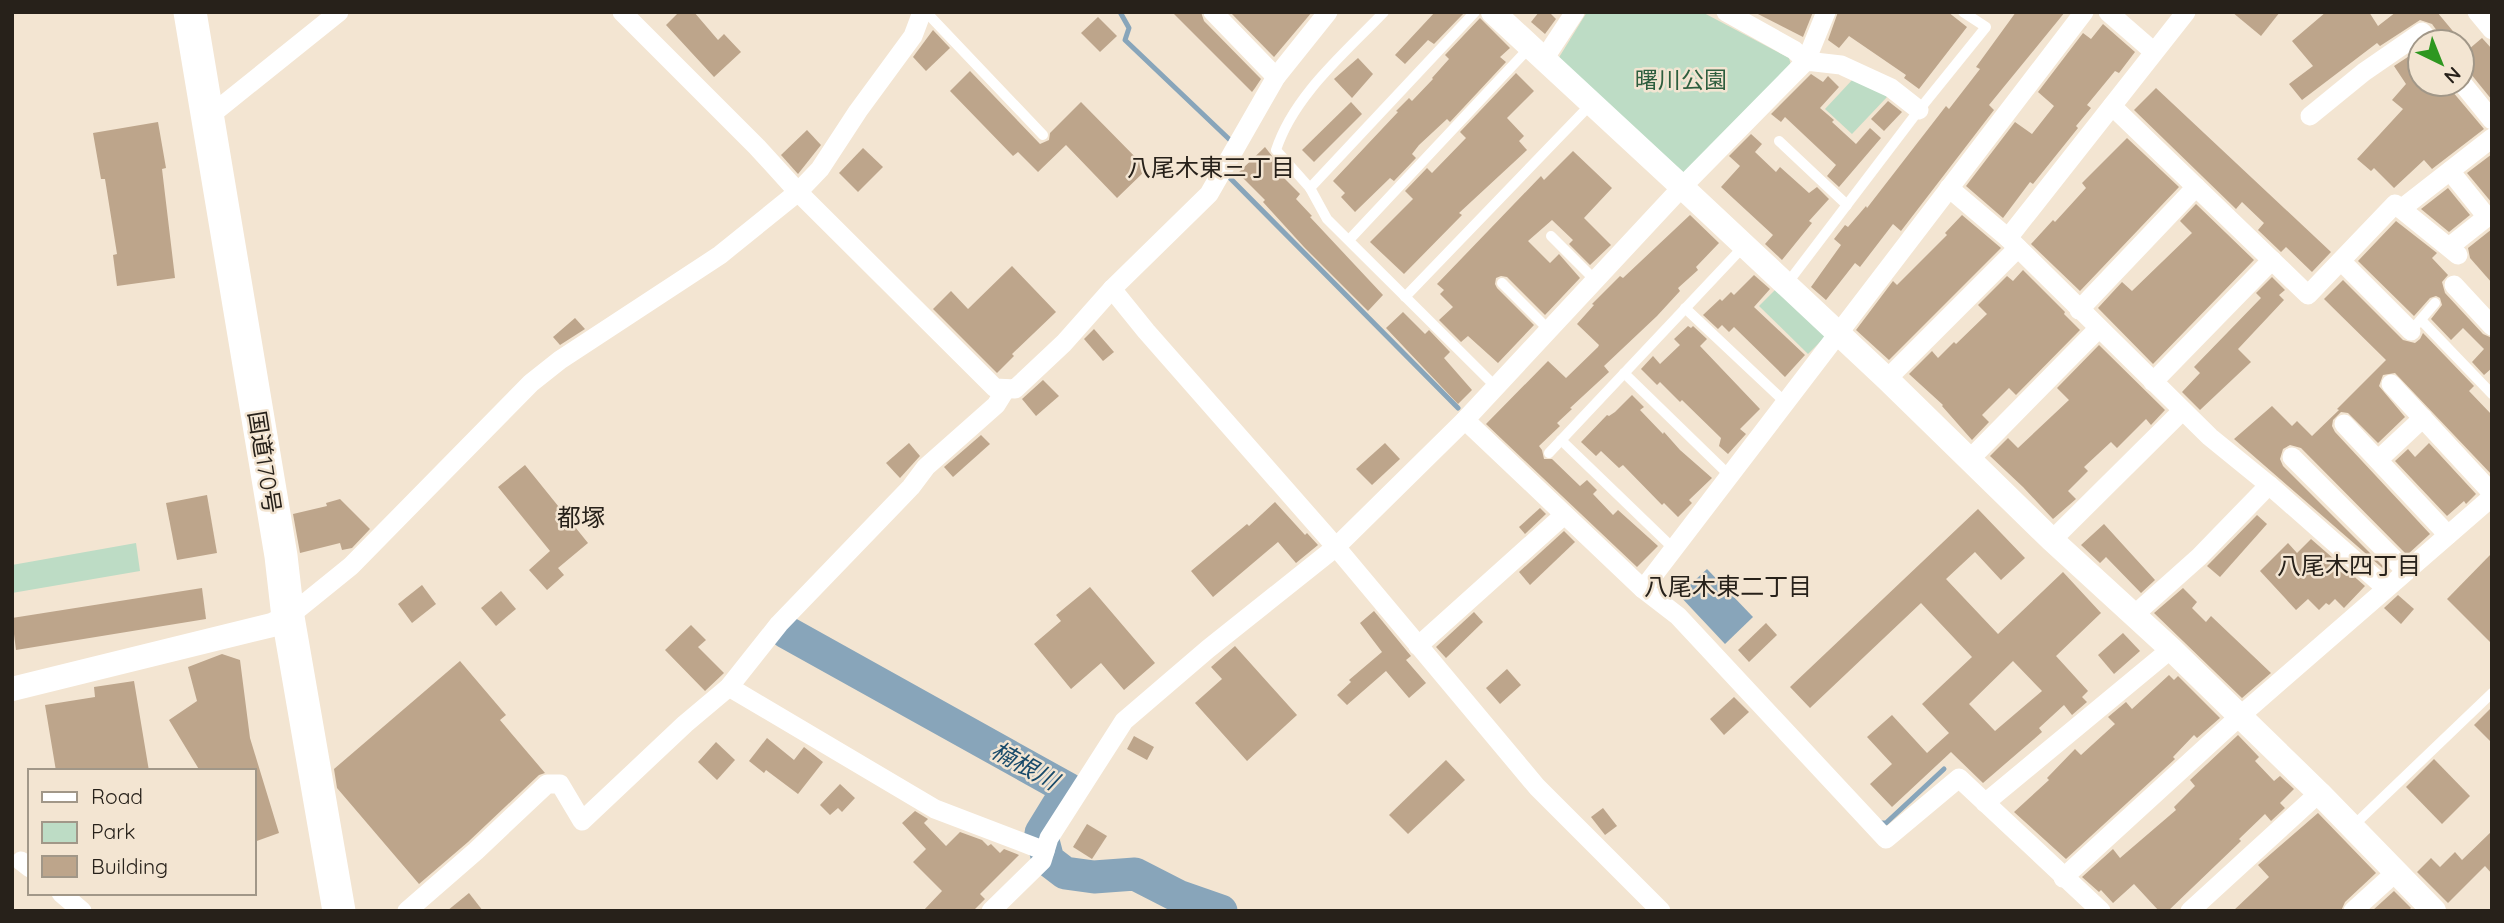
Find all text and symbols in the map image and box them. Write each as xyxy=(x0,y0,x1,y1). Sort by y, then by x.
north arrow xyxy=(2406,28,2476,98)
text: N xyxy=(2439,62,2466,89)
park label: 曙川公園 xyxy=(1635,65,1727,94)
district label: 八尾木東三丁目 xyxy=(1127,152,1295,182)
street label: 国道170号 xyxy=(243,409,287,515)
district label: 都塚 xyxy=(557,502,605,532)
district label: 八尾木四丁目 xyxy=(2277,550,2421,580)
district label: 八尾木東二丁目 xyxy=(1644,571,1812,601)
water label: 楠根川 xyxy=(986,734,1066,797)
legend xyxy=(28,769,256,895)
text: Road xyxy=(91,783,143,809)
text: Park xyxy=(91,818,135,844)
text: Building xyxy=(91,853,168,879)

